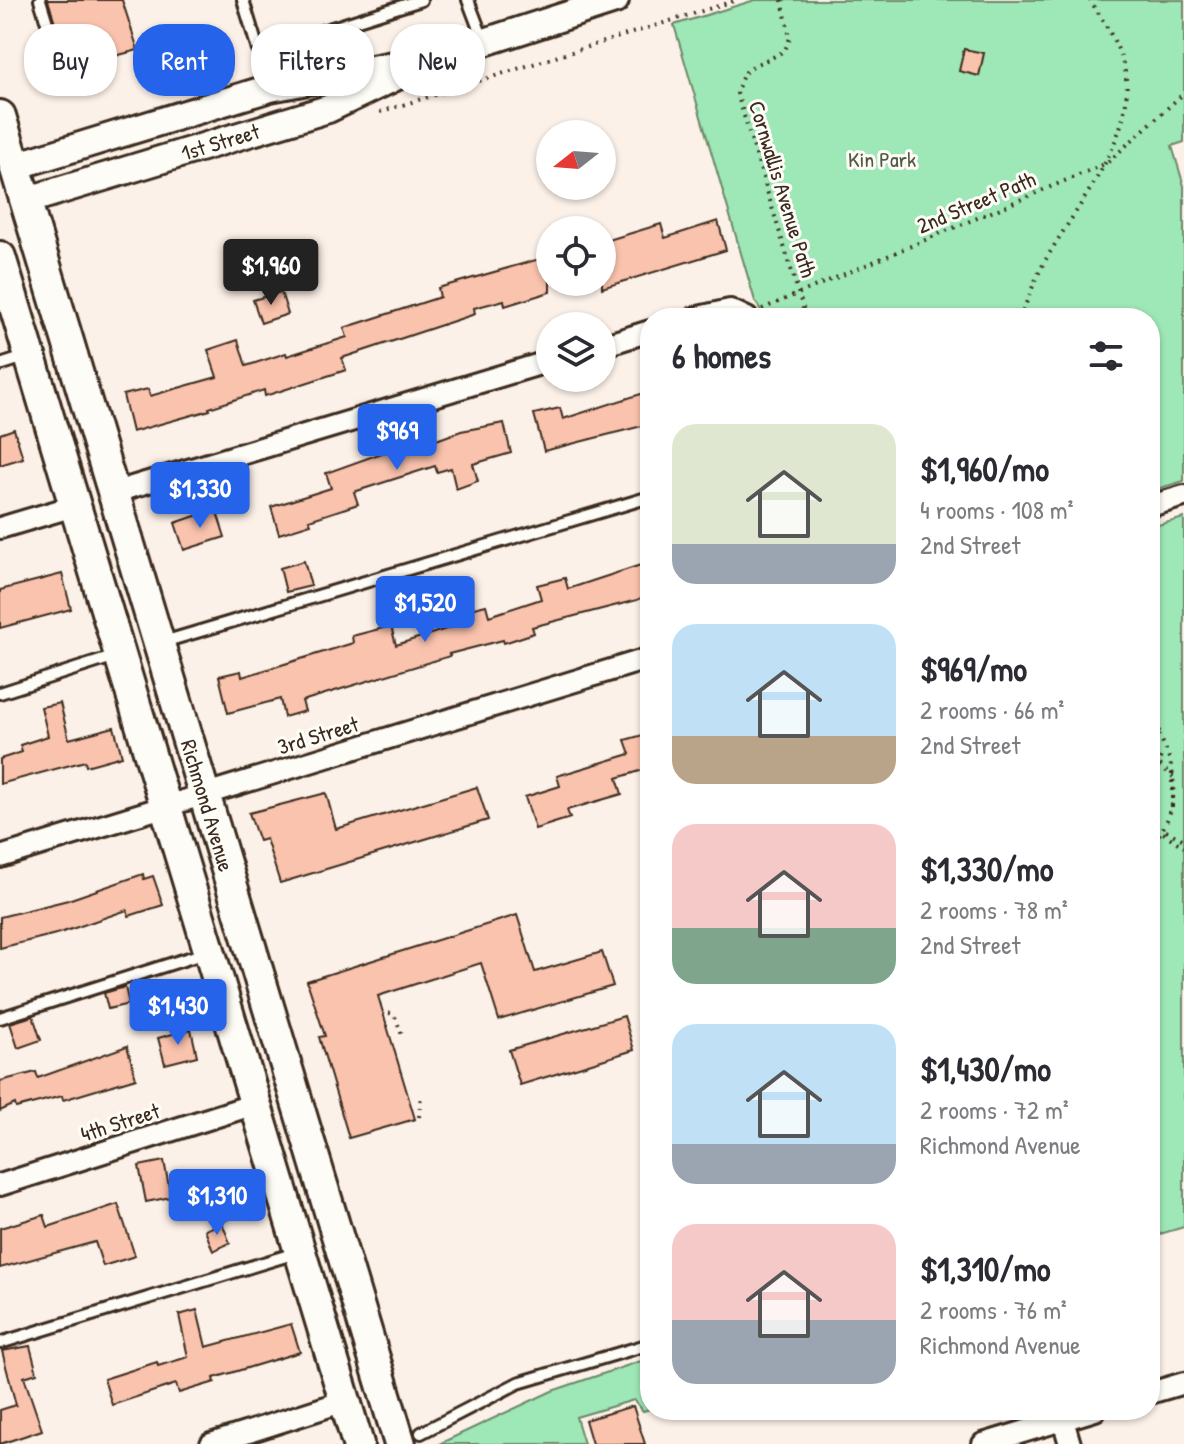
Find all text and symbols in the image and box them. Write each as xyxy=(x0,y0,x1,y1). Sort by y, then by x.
chip: Buy xyxy=(24,24,117,96)
chip: Rent xyxy=(133,24,235,96)
chip: Filters xyxy=(251,24,374,96)
chip: New xyxy=(390,24,485,96)
street label: Cornwallis Avenue Path xyxy=(742,97,824,281)
street label: 1st Street xyxy=(177,116,263,168)
north arrow xyxy=(536,120,616,200)
map controls xyxy=(536,120,616,392)
park label: Kin Park xyxy=(848,144,916,174)
street label: 2nd Street Path xyxy=(912,164,1040,240)
button: locate xyxy=(536,216,616,296)
pin: $1,960 xyxy=(206,239,336,307)
text: $1,960 xyxy=(241,247,301,282)
button: layers xyxy=(536,312,616,392)
text: 6 homes xyxy=(672,333,771,379)
icon: filters xyxy=(1084,334,1128,378)
pin: $969 xyxy=(350,404,444,472)
text: $969 xyxy=(376,412,418,447)
text: $1,960/mo xyxy=(920,446,1049,492)
icon: home xyxy=(736,456,832,552)
pin: $1,330 xyxy=(135,462,265,530)
text: $1,330 xyxy=(169,470,231,505)
text: 4 rooms · 108 m² xyxy=(920,492,1074,527)
text: 2nd Street xyxy=(920,527,1021,562)
pin: $1,520 xyxy=(360,576,490,644)
text: $1,520 xyxy=(394,584,456,619)
text: $969/mo xyxy=(920,646,1027,692)
icon: home xyxy=(736,656,832,752)
text: 2 rooms · 66 m² xyxy=(920,692,1064,727)
street label: 3rd Street xyxy=(274,708,363,762)
text: 2nd Street xyxy=(920,727,1021,762)
street label: Richmond Avenue xyxy=(174,736,242,875)
text: $1,330/mo xyxy=(920,846,1053,892)
icon: home xyxy=(736,856,832,952)
text: 2 rooms · 78 m² xyxy=(920,892,1068,927)
text: 2nd Street xyxy=(920,927,1021,962)
pin: $1,430 xyxy=(113,979,243,1047)
text: $1,430 xyxy=(148,987,208,1022)
text: $1,430/mo xyxy=(920,1046,1051,1092)
icon: home xyxy=(736,1056,832,1152)
text: 2 rooms · 72 m² xyxy=(920,1092,1069,1127)
street label: 4th Street xyxy=(77,1095,164,1149)
text: Richmond Avenue xyxy=(920,1127,1081,1162)
pin: $1,310 xyxy=(152,1169,282,1237)
text: $1,310 xyxy=(187,1177,247,1212)
text: $1,310/mo xyxy=(920,1246,1050,1292)
icon: home xyxy=(736,1256,832,1352)
text: 2 rooms · 76 m² xyxy=(920,1292,1067,1327)
text: Richmond Avenue xyxy=(920,1327,1081,1362)

